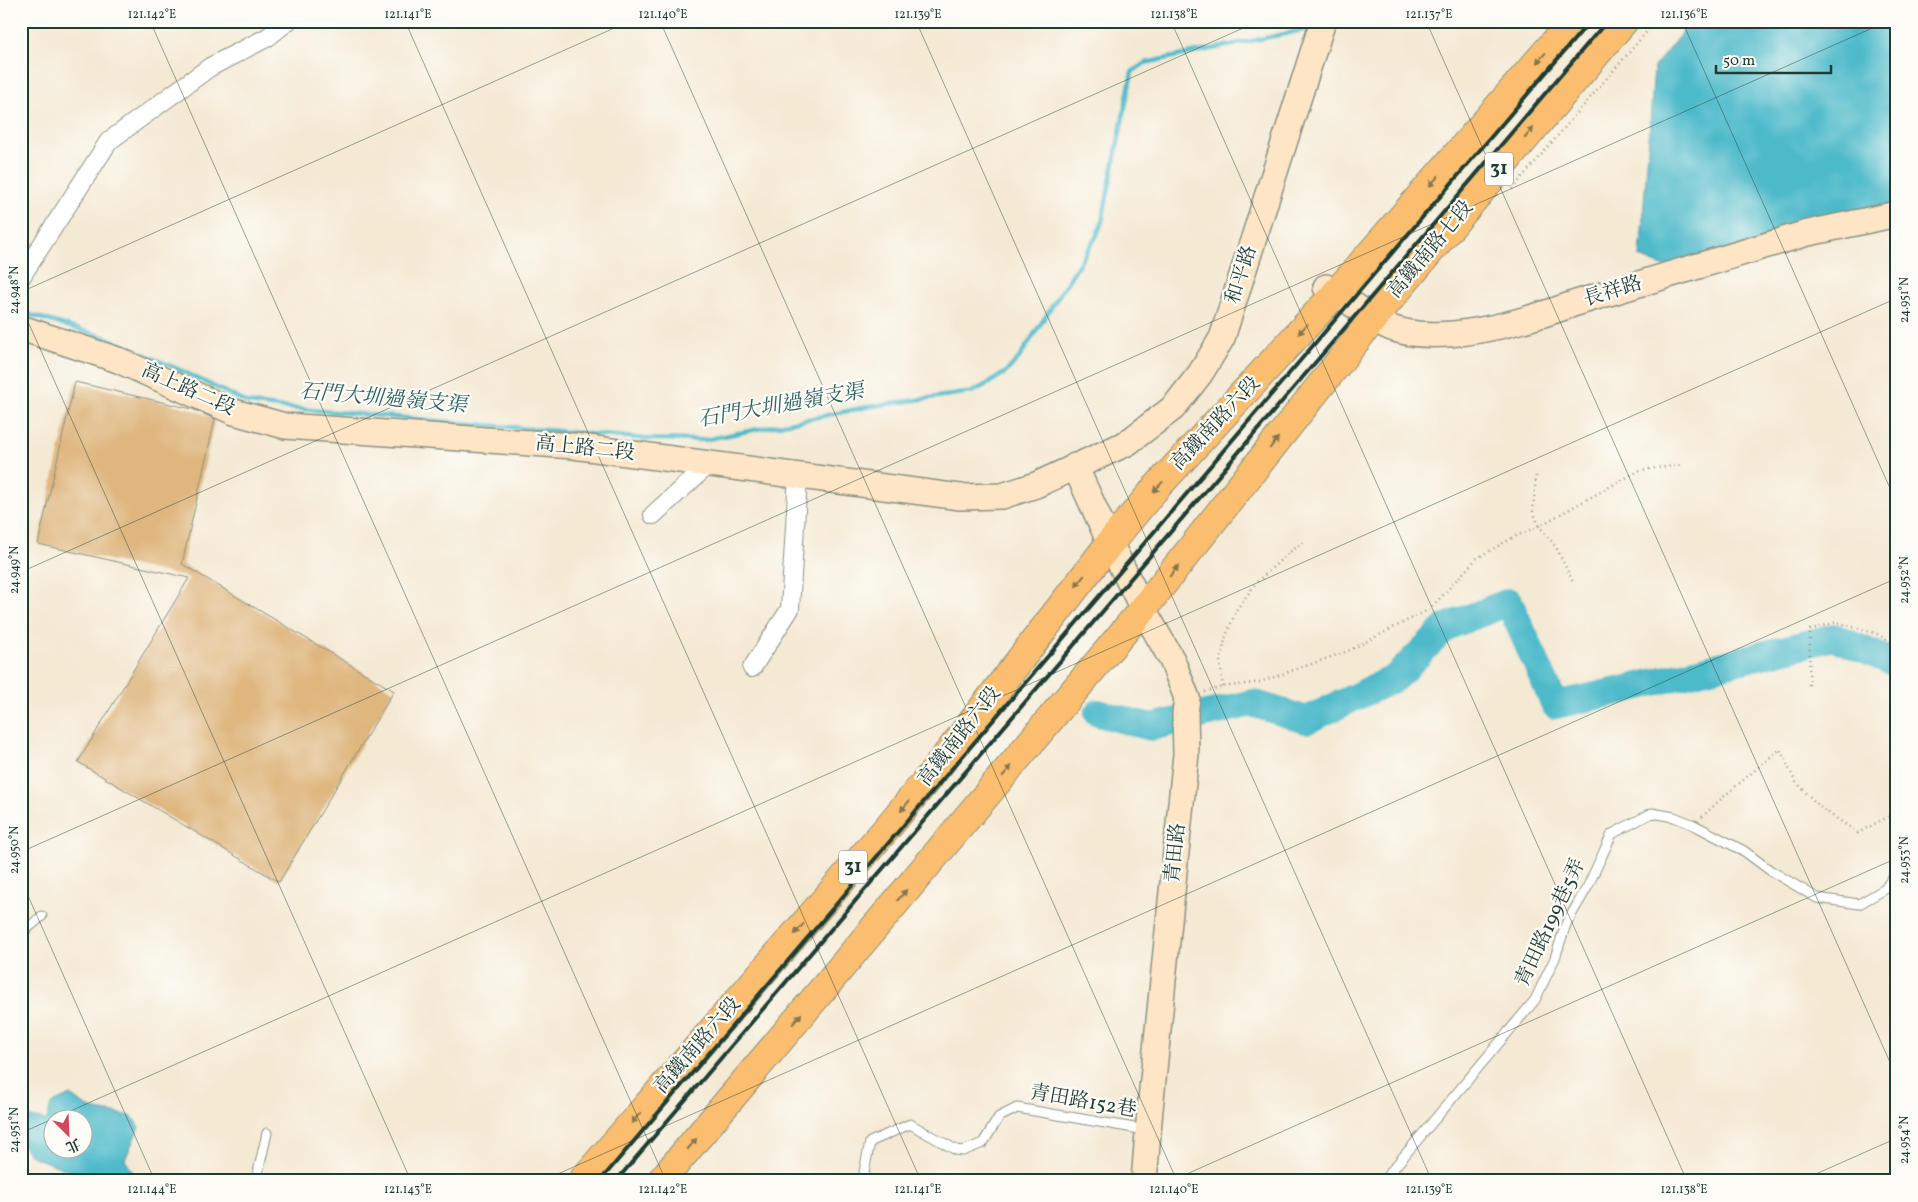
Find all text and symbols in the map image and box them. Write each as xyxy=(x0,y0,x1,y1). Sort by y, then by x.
text: 121.142°E xyxy=(128,7,176,23)
text: 121.141°E xyxy=(385,7,431,23)
text: 121.140°E xyxy=(639,7,687,23)
text: 121.139°E xyxy=(895,7,941,23)
text: 121.138°E xyxy=(1150,7,1198,23)
text: 121.137°E xyxy=(1406,7,1452,23)
text: 121.136°E xyxy=(1660,7,1708,23)
scale bar xyxy=(1716,42,1830,74)
text: 50 m xyxy=(1723,51,1755,72)
one-way arrow xyxy=(1536,52,1547,64)
one-way arrow xyxy=(1524,127,1535,140)
road number: 31 xyxy=(1485,152,1513,185)
one-way arrow xyxy=(1428,174,1440,186)
street label: 高鐵南路七段 xyxy=(1382,195,1480,305)
street label: 和平路 xyxy=(1219,242,1265,308)
text: 24.948°N xyxy=(7,266,23,314)
street label: 長祥路 xyxy=(1580,270,1646,314)
text: 24.951°N xyxy=(1897,277,1913,323)
one-way arrow xyxy=(1297,322,1309,334)
street label: 高上路二段 xyxy=(137,357,239,423)
street label: 高鐵南路六段 xyxy=(1165,371,1267,477)
water label: 石門大圳過嶺支渠 xyxy=(298,377,471,421)
water label: 石門大圳過嶺支渠 xyxy=(696,377,869,435)
street label: 高上路二段 xyxy=(534,430,636,468)
one-way arrow xyxy=(1269,437,1280,450)
one-way arrow xyxy=(1152,480,1164,492)
text: 24.949°N xyxy=(7,546,23,594)
text: 24.952°N xyxy=(1897,556,1913,604)
one-way arrow xyxy=(1168,565,1179,578)
one-way arrow xyxy=(1075,574,1085,588)
street label: 高鐵南路六段 xyxy=(912,681,1008,793)
one-way arrow xyxy=(1001,765,1012,778)
one-way arrow xyxy=(900,800,911,812)
street label: 青田路 xyxy=(1159,822,1193,884)
text: 24.950°N xyxy=(7,826,23,874)
text: 24.953°N xyxy=(1897,836,1913,884)
road number: 31 xyxy=(839,850,867,884)
street label: 青田路199巷5弄 xyxy=(1509,854,1593,992)
one-way arrow xyxy=(896,889,907,902)
one-way arrow xyxy=(793,923,805,935)
street label: 高鐵南路六段 xyxy=(648,992,748,1100)
one-way arrow xyxy=(791,1014,803,1026)
street label: 青田路152巷 xyxy=(1027,1079,1139,1125)
text: 24.951°N xyxy=(7,1107,23,1153)
north arrow xyxy=(42,1110,92,1160)
one-way arrow xyxy=(630,1112,641,1125)
text: 24.954°N xyxy=(1897,1116,1913,1164)
text: 北 xyxy=(62,1133,83,1156)
one-way arrow xyxy=(686,1138,698,1150)
text: 121.144°E xyxy=(128,1182,176,1198)
text: 121.143°E xyxy=(384,1182,432,1198)
text: 121.142°E xyxy=(639,1182,687,1198)
text: 121.141°E xyxy=(895,1182,941,1198)
text: 121.140°E xyxy=(1150,1182,1198,1198)
text: 121.139°E xyxy=(1406,1182,1452,1198)
text: 121.138°E xyxy=(1660,1182,1708,1198)

